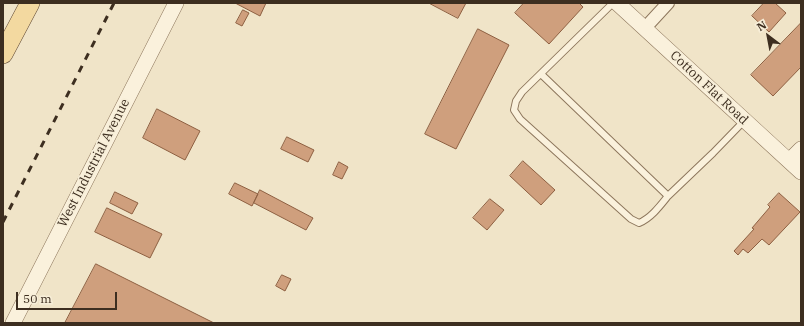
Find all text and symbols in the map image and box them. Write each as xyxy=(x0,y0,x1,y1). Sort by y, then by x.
north arrow xyxy=(748,16,788,56)
text: N xyxy=(754,18,769,34)
street label: Cotton Flat Road xyxy=(667,48,751,128)
street label: West Industrial Avenue xyxy=(55,96,133,230)
scale bar xyxy=(18,284,119,310)
text: 50 m xyxy=(23,291,52,306)

